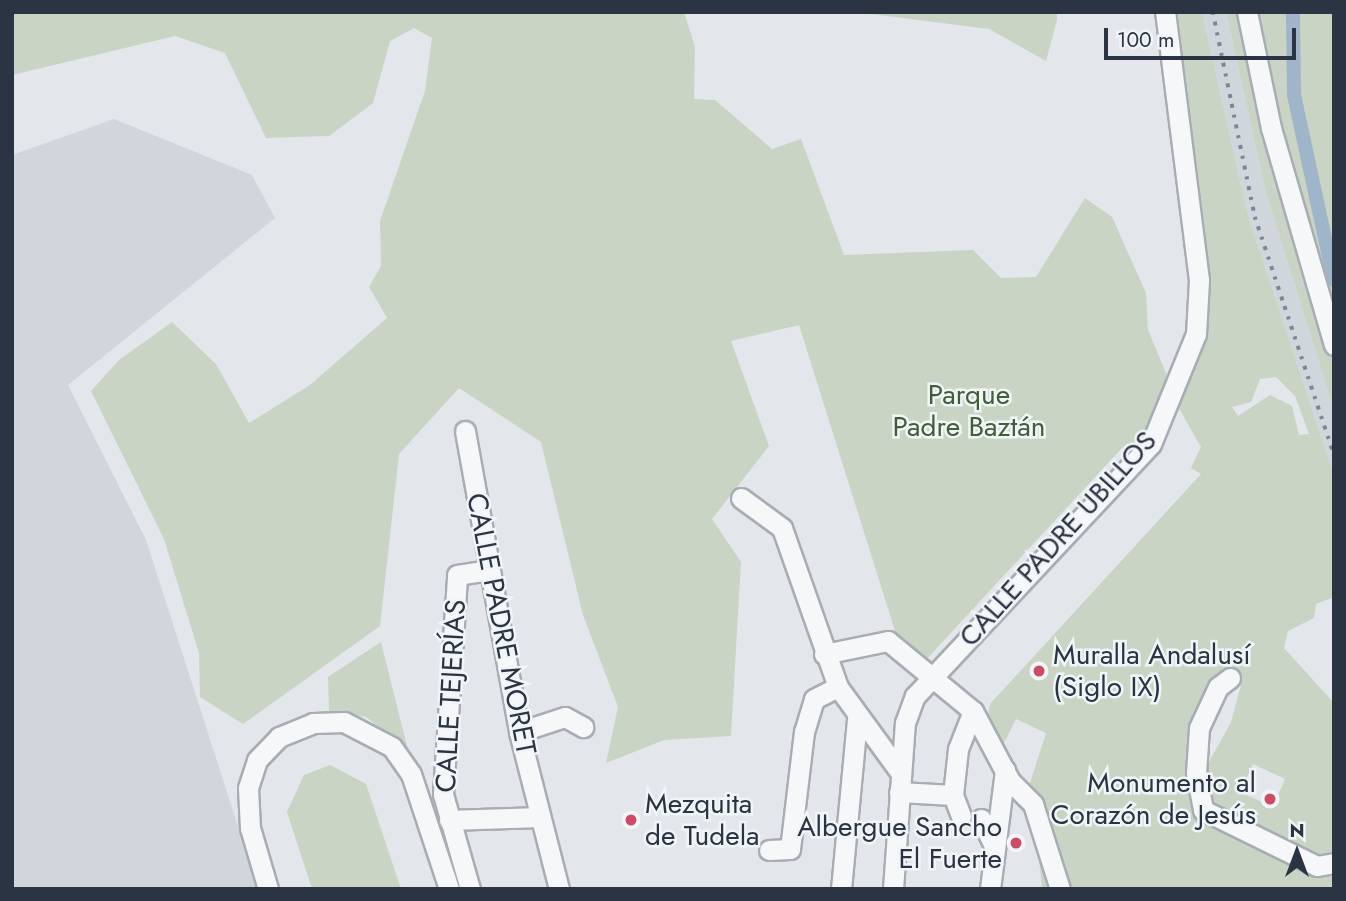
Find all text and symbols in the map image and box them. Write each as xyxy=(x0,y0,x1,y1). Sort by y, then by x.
scale bar xyxy=(1108,14,1300,58)
text: 100 m xyxy=(1117,25,1174,55)
park label: Parque Padre Baztán xyxy=(893,378,1045,444)
street label: CALLE PADRE UBILLOS xyxy=(952,424,1164,654)
street label: CALLE PADRE MORET xyxy=(459,490,543,758)
street label: CALLE TEJERÍAS xyxy=(429,599,473,793)
place label: Muralla Andalusí (Siglo IX) xyxy=(1053,638,1251,704)
marker: Muralla Andalusí (Siglo IX) xyxy=(1031,663,1047,679)
place label: Monumento al Corazón de Jesús xyxy=(1050,766,1256,832)
place label: Mezquita de Tudela xyxy=(645,787,760,853)
marker: Monumento al Corazón de Jesús xyxy=(1262,791,1278,807)
place label: Albergue Sancho El Fuerte xyxy=(797,810,1002,876)
marker: Mezquita de Tudela xyxy=(623,812,639,828)
north arrow xyxy=(1262,817,1332,887)
text: N xyxy=(1289,817,1305,844)
marker: Albergue Sancho El Fuerte xyxy=(1008,835,1024,851)

